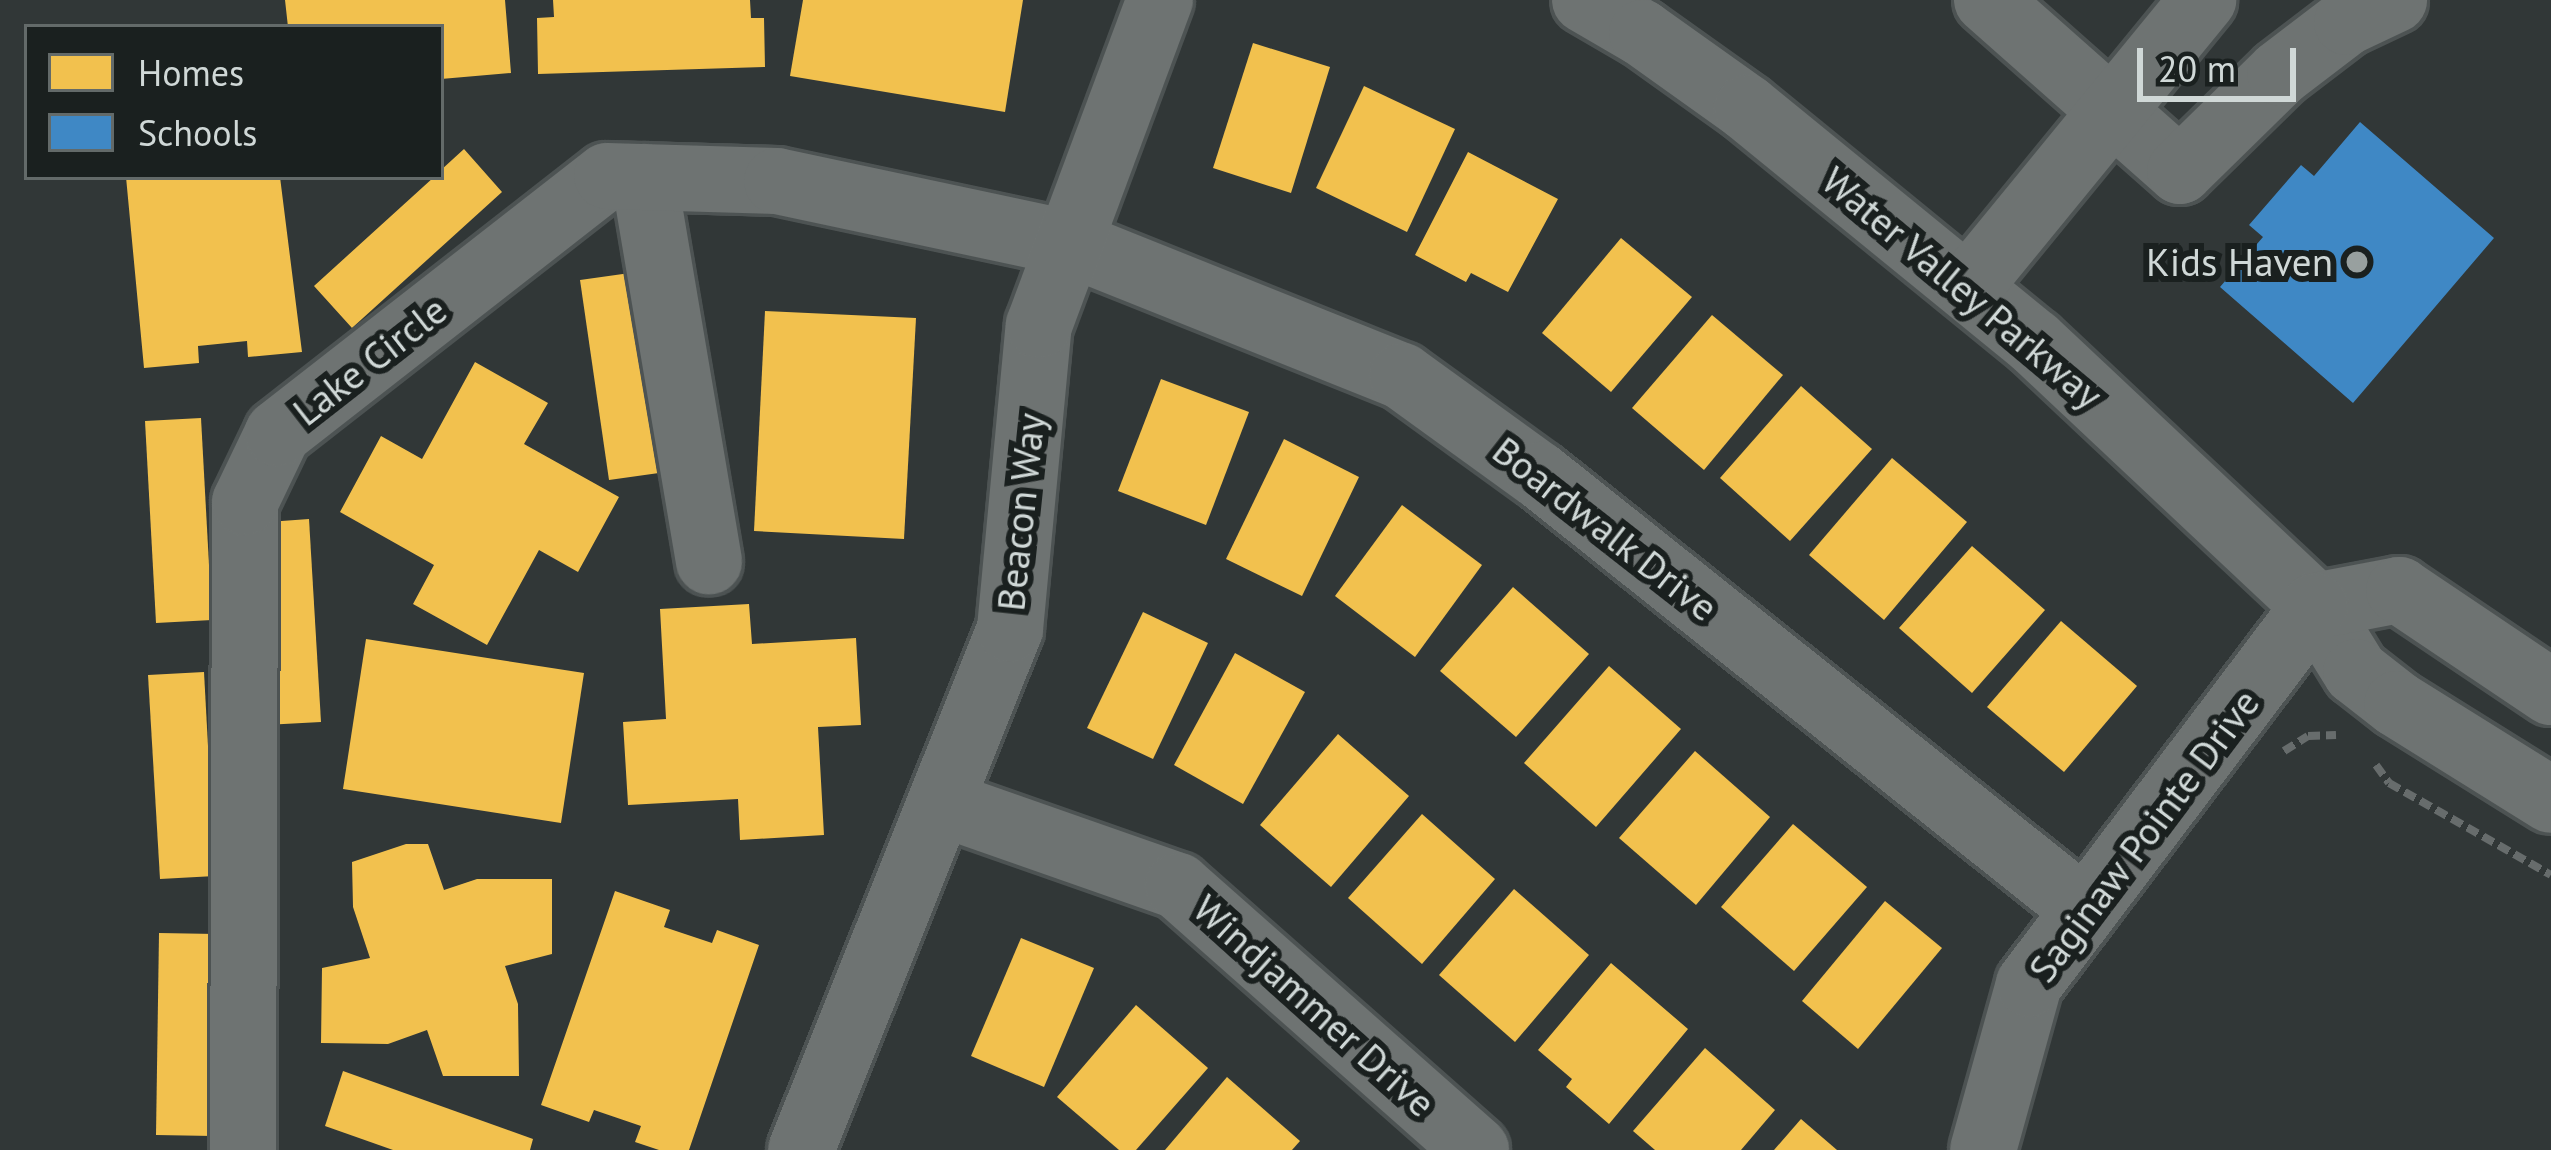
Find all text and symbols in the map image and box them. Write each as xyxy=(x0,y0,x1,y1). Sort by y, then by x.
legend xyxy=(24,24,444,180)
scale bar xyxy=(2143,24,2302,98)
text: 20 m xyxy=(2158,45,2236,92)
text: Homes xyxy=(138,49,244,96)
text: Schools xyxy=(138,109,257,156)
street label: Water Valley Parkway xyxy=(1811,156,2113,420)
place label: Kids Haven xyxy=(2146,239,2333,285)
marker: Kids Haven xyxy=(2344,249,2370,275)
street label: Lake Circle xyxy=(284,287,456,435)
street label: Beacon Way xyxy=(987,410,1055,614)
street label: Boardwalk Drive xyxy=(1483,426,1727,632)
street label: Saginaw Pointe Drive xyxy=(2019,680,2269,992)
street label: Windjammer Drive xyxy=(1184,885,1444,1127)

